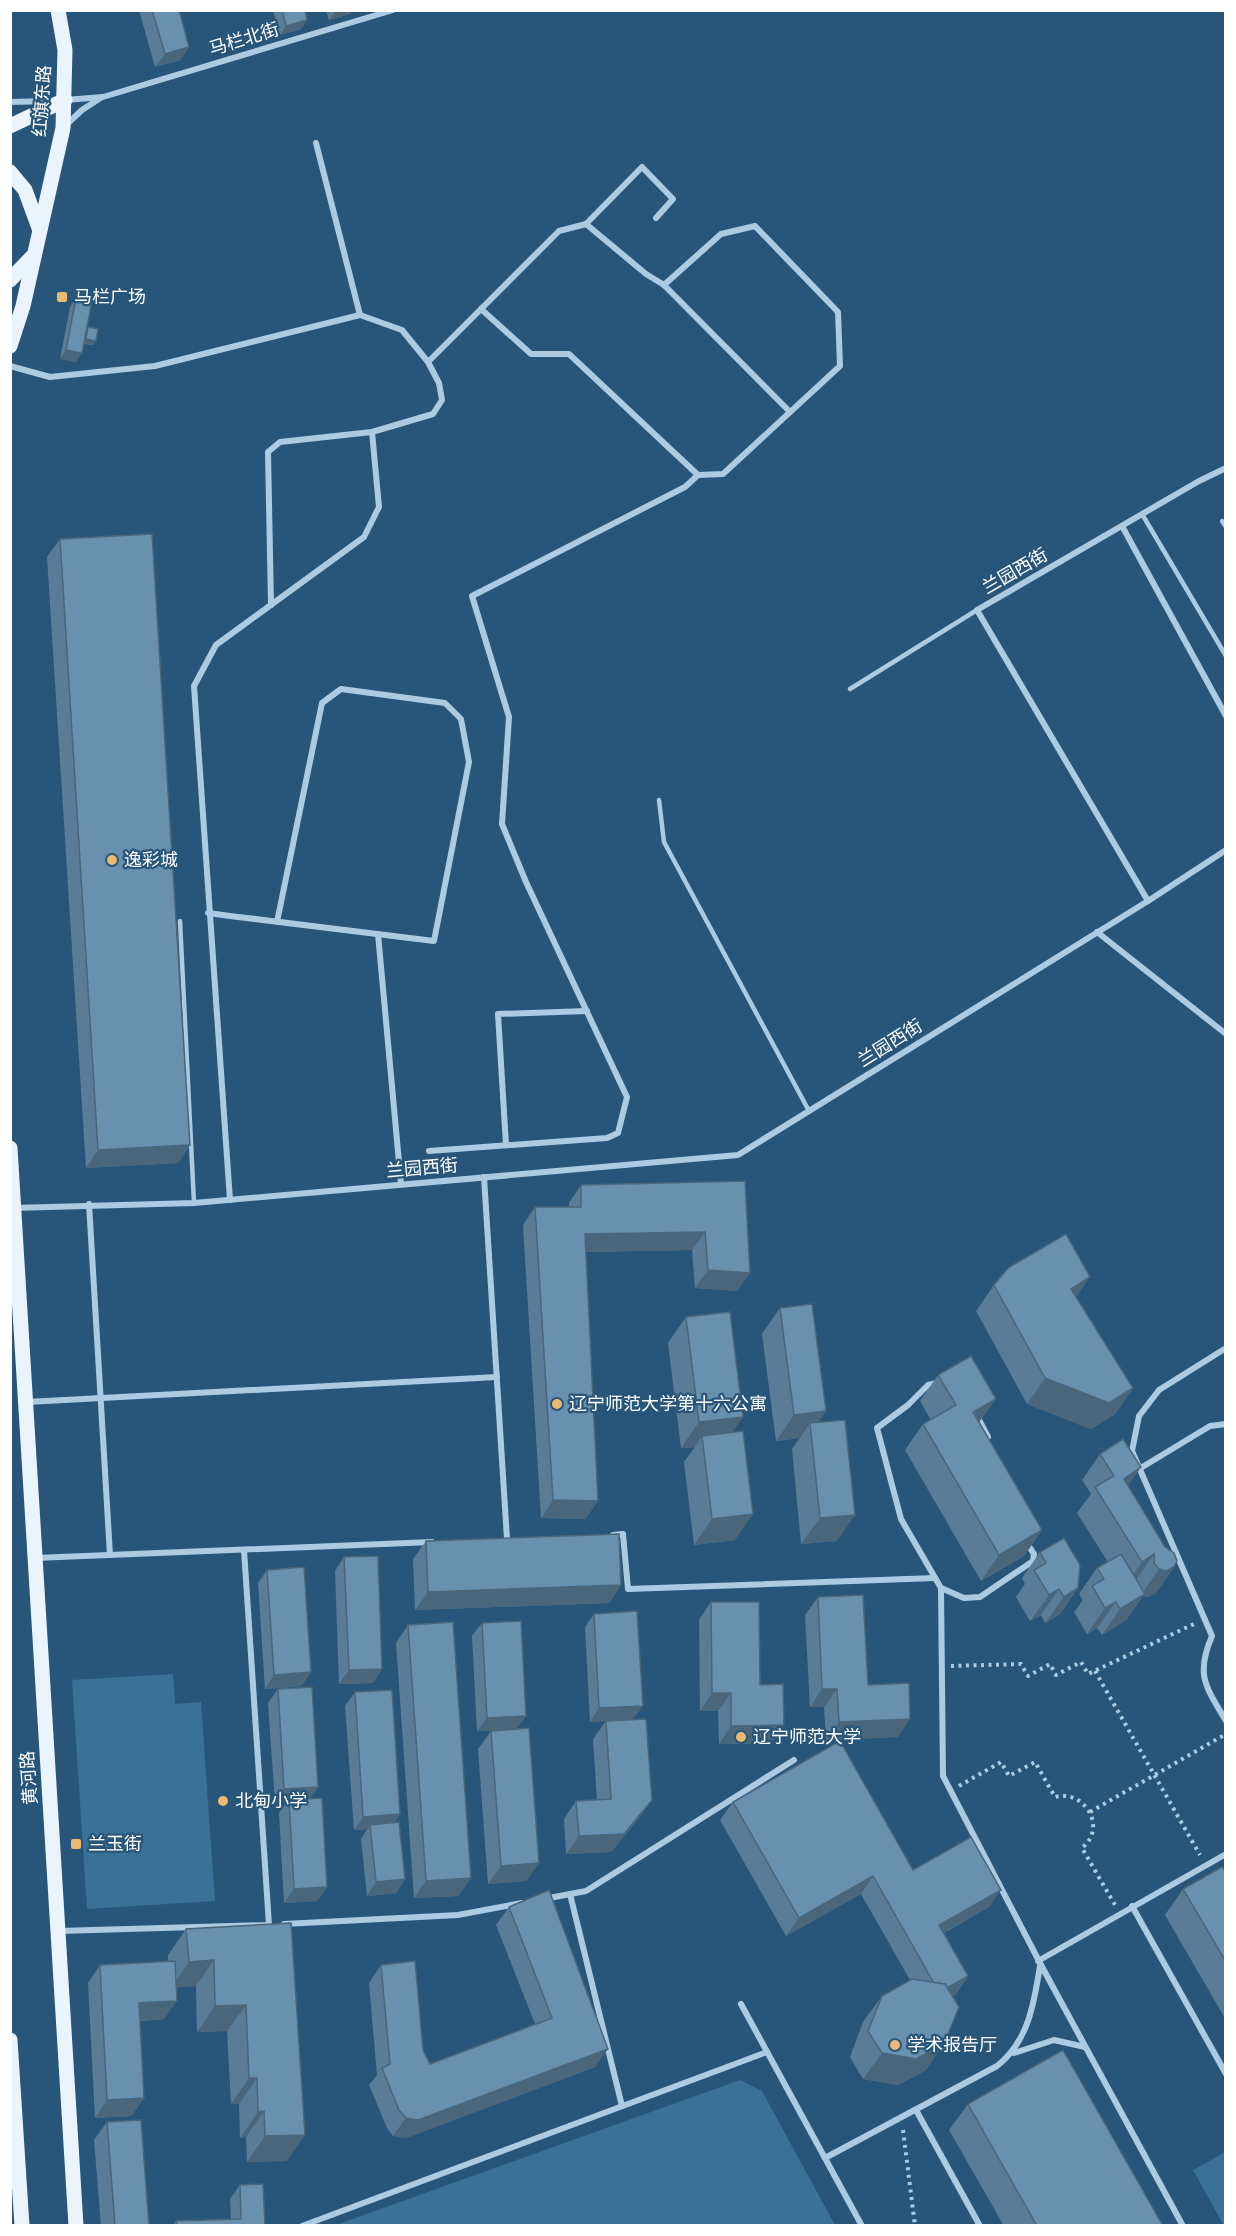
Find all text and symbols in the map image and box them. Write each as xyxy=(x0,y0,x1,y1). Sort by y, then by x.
street label: 马栏北街 xyxy=(206,18,281,58)
street label: 红旗东路 xyxy=(29,64,53,138)
place label: 马栏广场 xyxy=(74,286,146,306)
marker: 马栏广场 xyxy=(55,290,69,304)
street label: 兰园西街 xyxy=(978,543,1051,597)
place label: 逸彩城 xyxy=(124,849,178,869)
marker: 逸彩城 xyxy=(105,853,119,867)
street label: 兰园西街 xyxy=(854,1015,925,1070)
street label: 兰园西街 xyxy=(385,1154,459,1180)
place label: 辽宁师范大学第十六公寓 xyxy=(569,1393,767,1413)
marker: 辽宁师范大学第十六公寓 xyxy=(550,1397,564,1411)
place label: 辽宁师范大学 xyxy=(753,1726,861,1746)
marker: 辽宁师范大学 xyxy=(734,1730,748,1744)
street label: 黄河路 xyxy=(16,1750,40,1806)
place label: 北甸小学 xyxy=(235,1790,307,1810)
marker: 北甸小学 xyxy=(216,1794,230,1808)
place label: 兰玉街 xyxy=(88,1833,142,1853)
marker: 兰玉街 xyxy=(69,1837,83,1851)
place label: 学术报告厅 xyxy=(907,2034,997,2054)
marker: 学术报告厅 xyxy=(888,2038,902,2052)

